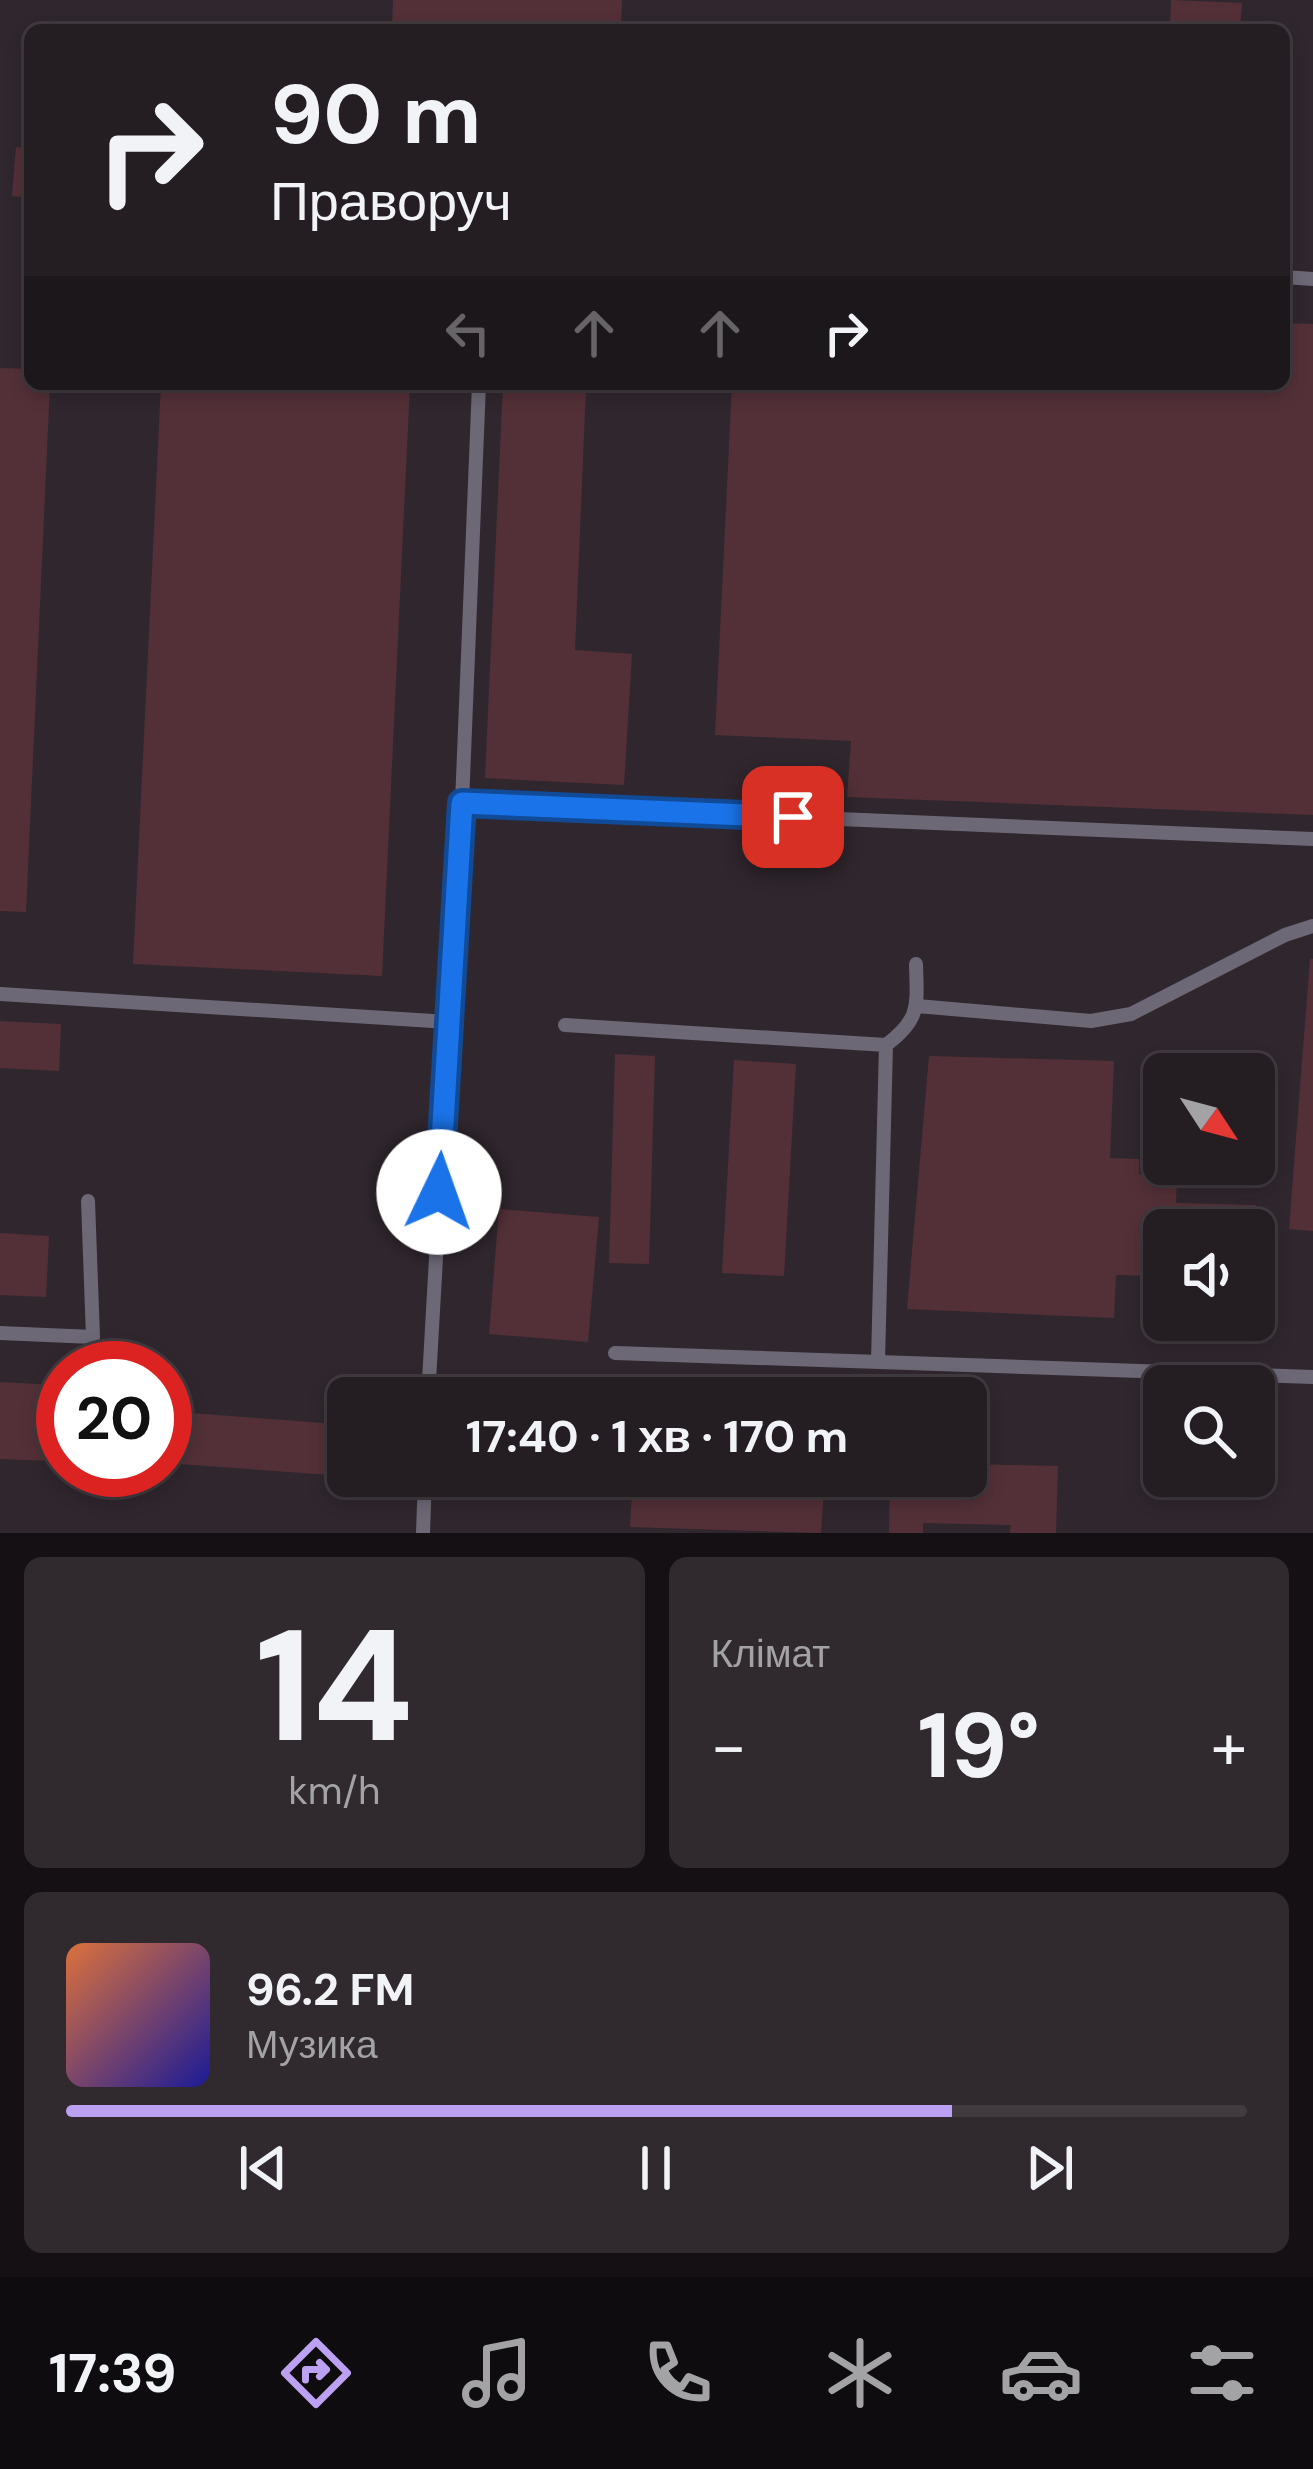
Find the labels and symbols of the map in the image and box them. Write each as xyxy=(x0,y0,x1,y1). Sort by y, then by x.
pin xyxy=(742,766,844,868)
north arrow xyxy=(1143,1053,1275,1185)
position arrow xyxy=(376,1129,502,1255)
speed limit sign: 20 xyxy=(36,1341,192,1497)

